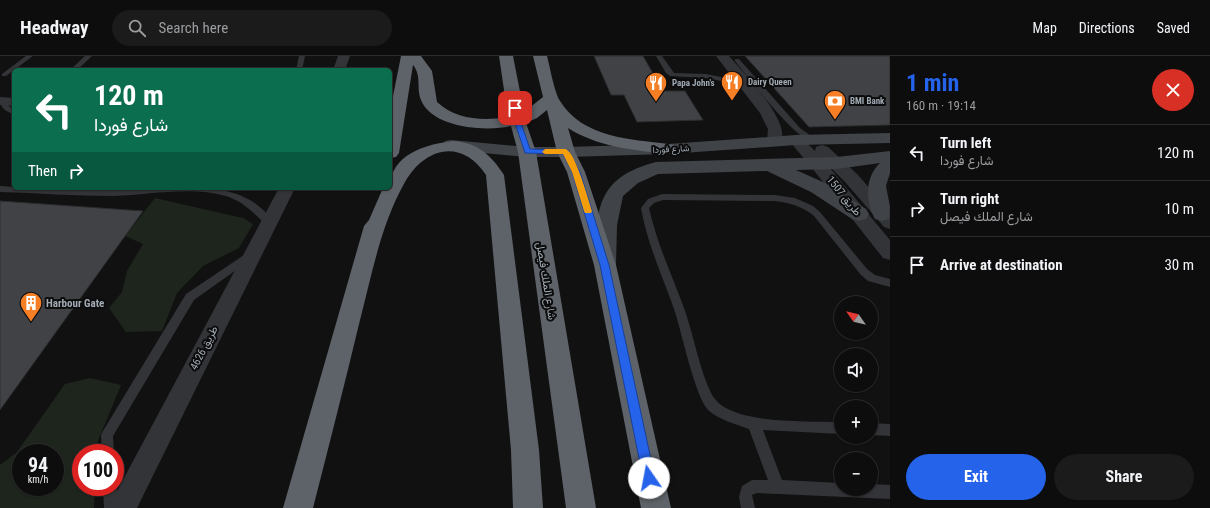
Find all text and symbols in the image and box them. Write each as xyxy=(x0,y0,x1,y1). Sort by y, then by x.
search box xyxy=(112,10,392,46)
text: Headway xyxy=(20,16,88,39)
icon: search xyxy=(126,17,148,39)
text: Search here xyxy=(158,19,228,37)
text: Map xyxy=(1033,20,1057,36)
text: Directions xyxy=(1079,20,1135,36)
text: Saved xyxy=(1157,20,1190,36)
restaurant icon: Dairy Queen xyxy=(719,69,745,102)
text: 1 min xyxy=(906,69,959,97)
button: close xyxy=(1152,69,1194,111)
restaurant icon: Papa John's xyxy=(643,70,669,103)
place label: Dairy Queen xyxy=(748,77,792,87)
place label: Papa John's xyxy=(672,78,715,88)
text: 120 m xyxy=(94,79,164,112)
icon: left xyxy=(28,84,80,136)
bank icon: BMI Bank xyxy=(822,88,848,121)
pin xyxy=(498,91,532,125)
place label: BMI Bank xyxy=(850,96,885,106)
icon: arrive xyxy=(504,97,526,119)
text: 160 m · 19:14 xyxy=(906,98,976,113)
text: شارع فوردا xyxy=(94,114,168,135)
text: Turn left xyxy=(940,134,991,152)
icon: left xyxy=(906,142,928,164)
street label: شارع فوردا xyxy=(652,143,690,156)
text: 120 m xyxy=(1157,144,1194,162)
text: شارع فوردا xyxy=(940,153,994,168)
icon: right xyxy=(65,160,87,182)
text: Then xyxy=(28,162,57,180)
street label: طريق 1507 xyxy=(824,173,864,219)
text: Turn right xyxy=(940,190,999,208)
icon: right xyxy=(906,198,928,220)
text: 10 m xyxy=(1164,200,1194,218)
text: شارع الملك فيصل xyxy=(940,209,1033,224)
street label: شارع الملك فيصل xyxy=(532,241,559,321)
icon: arrive xyxy=(906,254,928,276)
text: Arrive at destination xyxy=(940,256,1063,274)
text: 30 m xyxy=(1164,256,1194,274)
building icon: Harbour Gate xyxy=(18,290,44,323)
north arrow xyxy=(834,296,878,340)
map controls xyxy=(834,296,878,496)
place label: Harbour Gate xyxy=(46,297,104,310)
street label: طريق 4626 xyxy=(187,324,221,372)
button: sound xyxy=(834,348,878,392)
button: + xyxy=(834,400,878,444)
speed limit sign: 100 xyxy=(72,444,124,496)
button: − xyxy=(834,452,878,496)
text: 94 xyxy=(28,453,48,477)
button: Exit xyxy=(906,454,1046,500)
button: Share xyxy=(1054,454,1194,500)
position arrow xyxy=(628,457,670,499)
text: km/h xyxy=(28,474,48,485)

